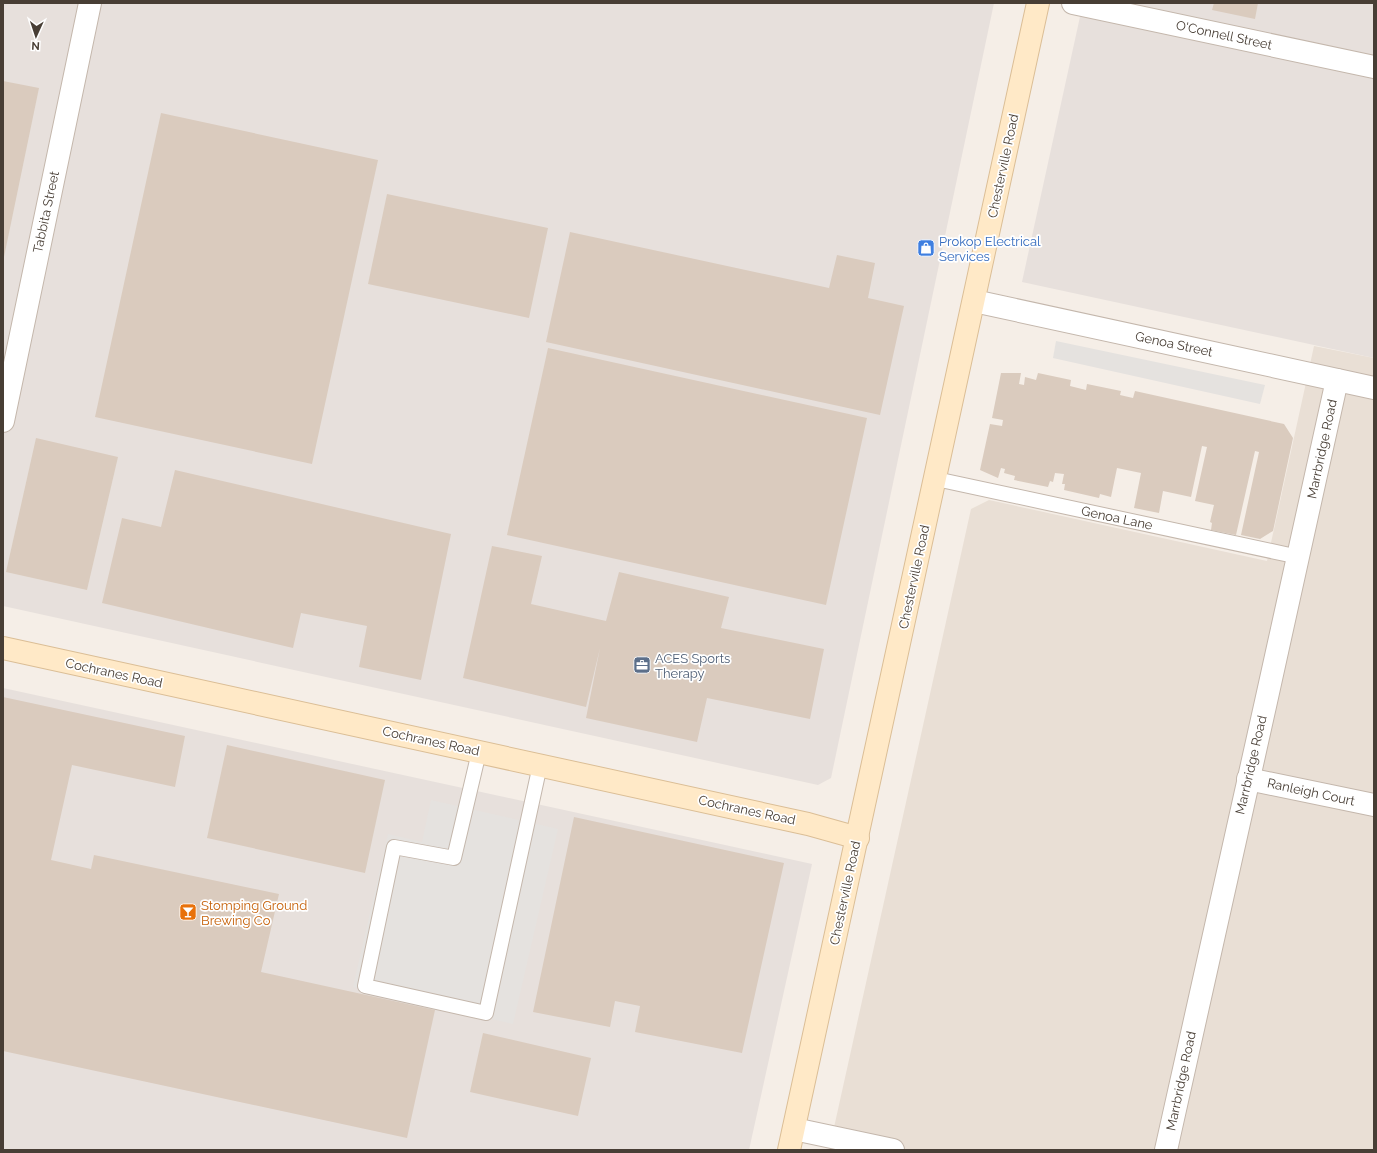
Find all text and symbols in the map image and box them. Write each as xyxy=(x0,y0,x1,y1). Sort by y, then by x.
north arrow xyxy=(16,16,56,56)
street label: O'Connell Street xyxy=(1175,17,1274,53)
text: N xyxy=(31,39,40,52)
street label: Chesterville Road xyxy=(985,113,1021,219)
street label: Tabbita Street xyxy=(30,169,62,254)
place label: Prokop Electrical Services xyxy=(939,234,1041,264)
shop icon: Prokop Electrical Services xyxy=(916,238,936,258)
street label: Genoa Street xyxy=(1134,328,1215,360)
street label: Marrbridge Road xyxy=(1304,398,1340,500)
street label: Genoa Lane xyxy=(1080,503,1154,533)
street label: Chesterville Road xyxy=(896,524,932,630)
place label: ACES Sports Therapy xyxy=(655,651,730,681)
street label: Cochranes Road xyxy=(64,655,164,691)
office icon: ACES Sports Therapy xyxy=(632,655,652,675)
street label: Marrbridge Road xyxy=(1232,714,1270,816)
street label: Cochranes Road xyxy=(381,723,481,759)
street label: Ranleigh Court xyxy=(1266,775,1357,809)
street label: Cochranes Road xyxy=(697,792,797,828)
street label: Chesterville Road xyxy=(827,840,863,946)
place label: Stomping Ground Brewing Co xyxy=(201,898,307,928)
bar icon: Stomping Ground Brewing Co xyxy=(178,902,198,922)
street label: Marrbridge Road xyxy=(1163,1030,1199,1132)

